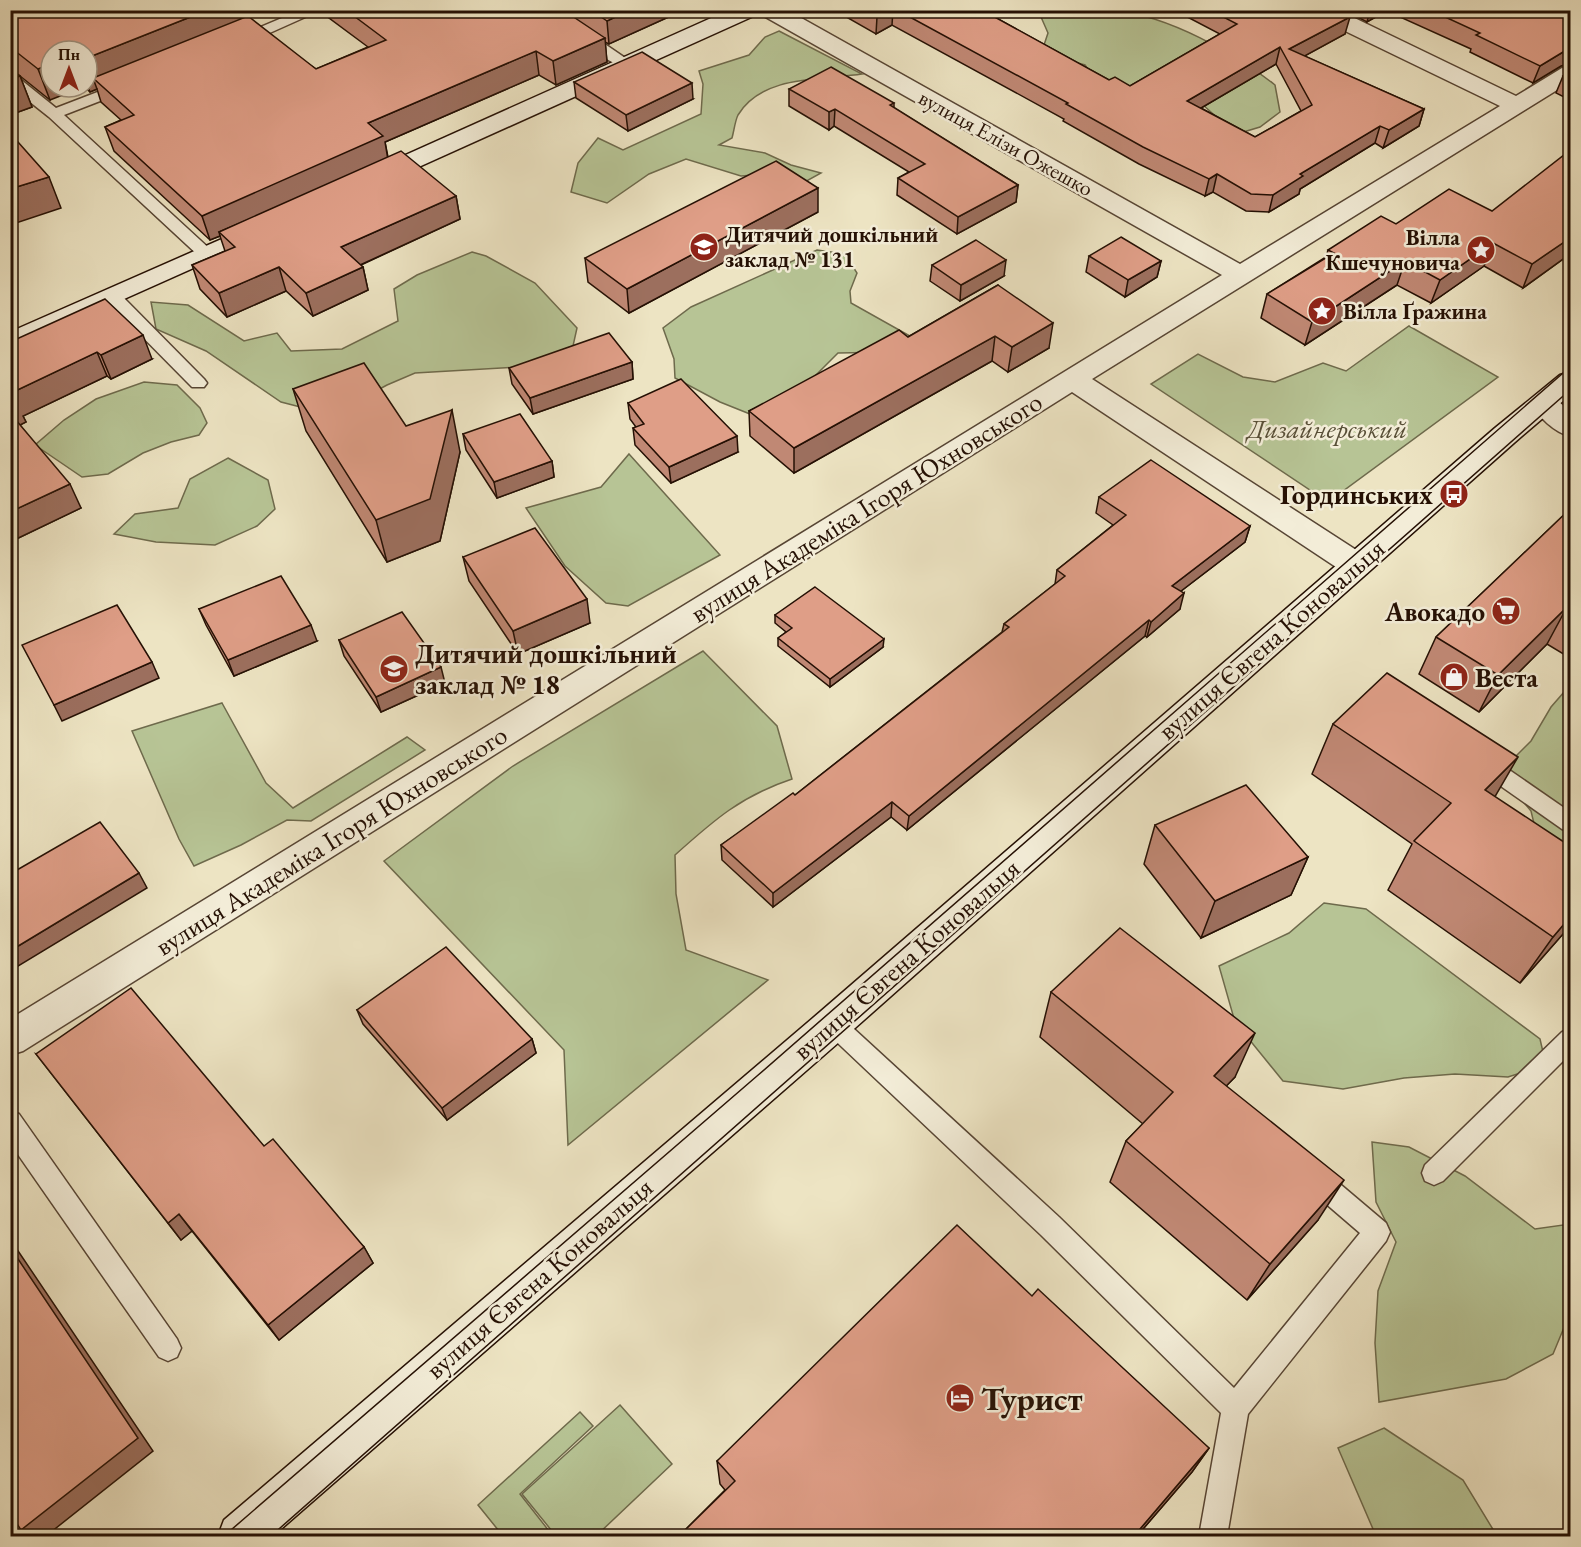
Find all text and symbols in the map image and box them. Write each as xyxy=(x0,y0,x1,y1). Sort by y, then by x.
north arrow xyxy=(39,39,99,99)
text: Пн xyxy=(58,44,80,65)
street label: вулиця Елізи Ожешко xyxy=(914,83,1098,203)
place label: Дитячий дошкільний заклад № 131 xyxy=(725,220,938,274)
place label: Вілла Кшечуновича xyxy=(1325,223,1460,277)
school or university icon: Дитячий дошкільний заклад № 131 xyxy=(688,231,720,263)
place icon: Вілла Кшечуновича xyxy=(1465,234,1497,266)
place icon: Вілла Ґражина xyxy=(1306,295,1338,327)
place label: Вілла Ґражина xyxy=(1343,297,1487,326)
street label: вулиця Академіка Ігоря Юхновського xyxy=(683,384,1049,630)
park label: Дизайнерський xyxy=(1245,411,1407,446)
place label: Гординських xyxy=(1280,477,1433,512)
bus stop icon: Гординських xyxy=(1438,478,1470,510)
street label: вулиця Євгена Коновальця xyxy=(1150,531,1392,747)
place label: Авокадо xyxy=(1384,594,1485,629)
supermarket icon: Авокадо xyxy=(1490,595,1522,627)
place label: Дитячий дошкільний заклад № 18 xyxy=(415,636,677,702)
school or university icon: Дитячий дошкільний заклад № 18 xyxy=(378,653,410,685)
place label: Веста xyxy=(1475,660,1538,695)
shop icon: Веста xyxy=(1438,661,1470,693)
street label: вулиця Академіка Ігоря Юхновського xyxy=(148,717,514,963)
street label: вулиця Євгена Коновальця xyxy=(785,851,1027,1067)
street label: вулиця Євгена Коновальця xyxy=(418,1170,660,1386)
place label: Турист xyxy=(981,1377,1083,1420)
hotel icon: Турист xyxy=(944,1382,976,1414)

